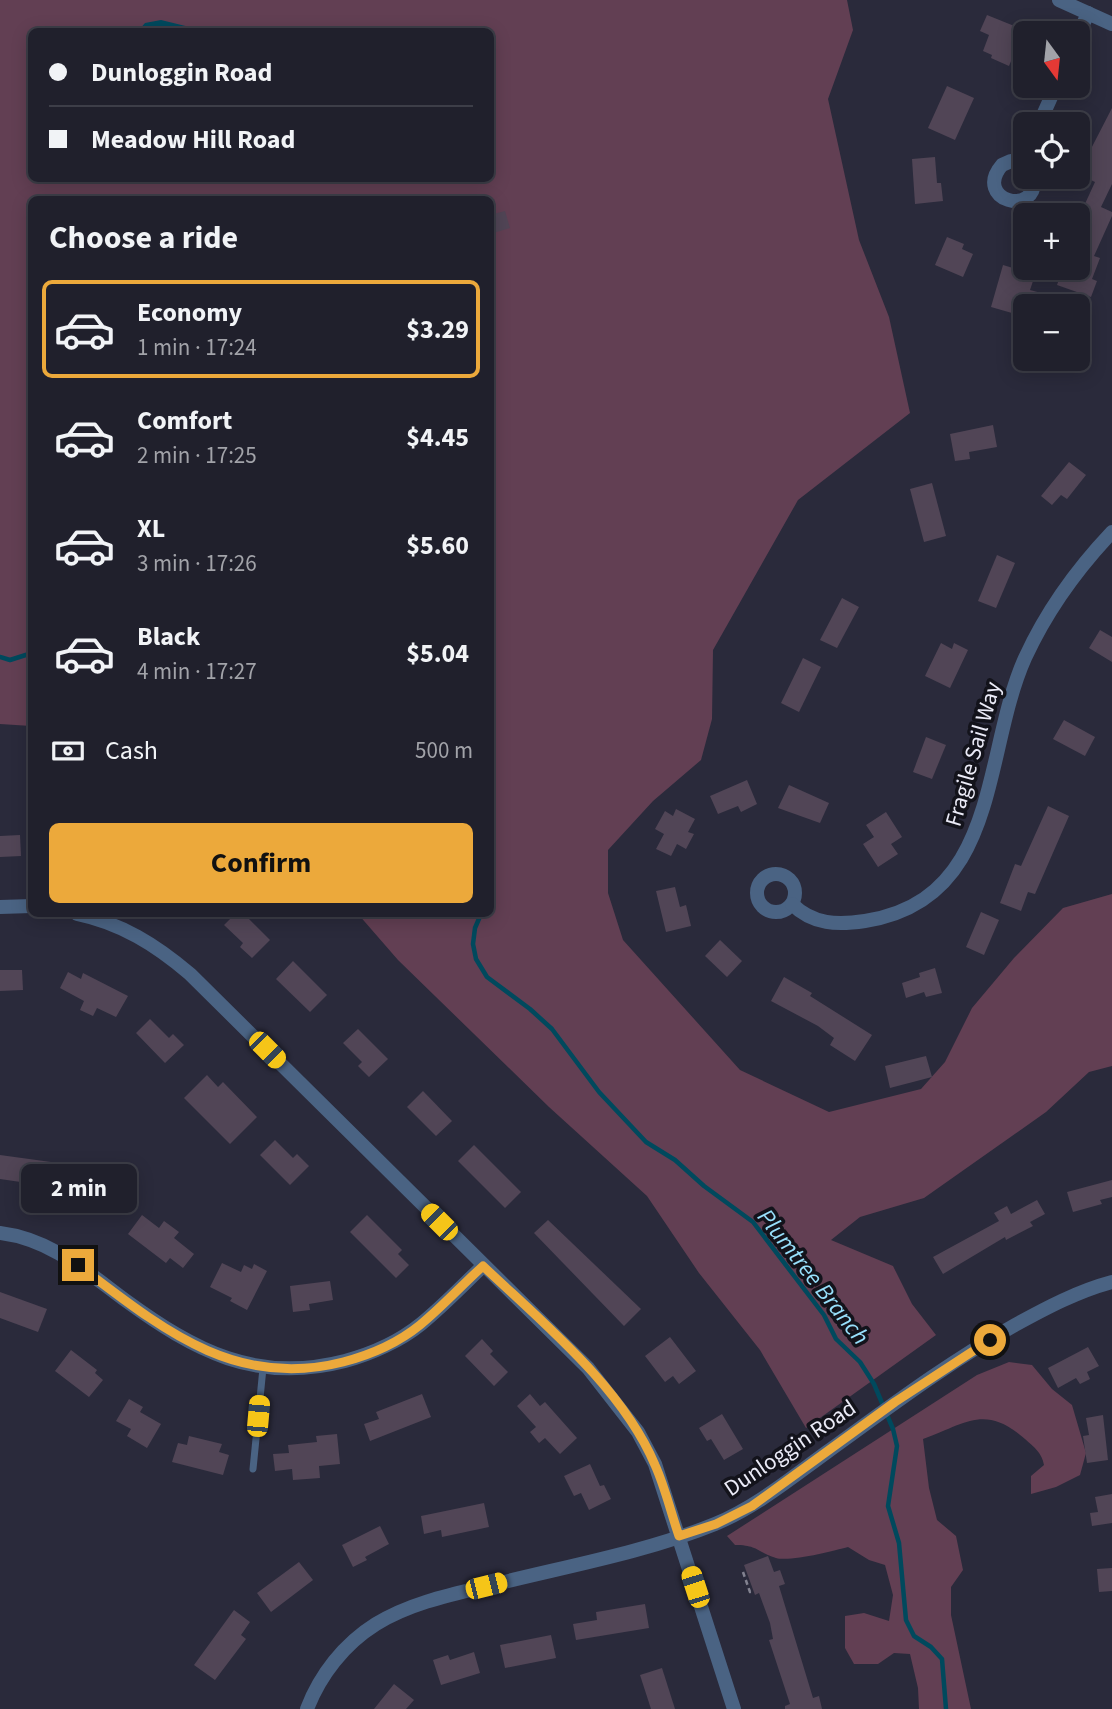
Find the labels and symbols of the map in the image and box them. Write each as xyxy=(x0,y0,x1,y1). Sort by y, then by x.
north arrow xyxy=(1013,21,1090,98)
street label: Fragile Sail Way xyxy=(937,678,1009,830)
car xyxy=(245,1028,290,1072)
callout: 2 min xyxy=(20,1164,136,1212)
car xyxy=(417,1200,462,1244)
water label: Plumtree Branch xyxy=(749,1201,877,1353)
route end xyxy=(62,1249,94,1281)
route start xyxy=(974,1324,1006,1356)
street label: Dunloggin Road xyxy=(717,1392,863,1504)
car xyxy=(246,1394,271,1438)
car xyxy=(679,1564,712,1610)
car xyxy=(464,1571,509,1601)

